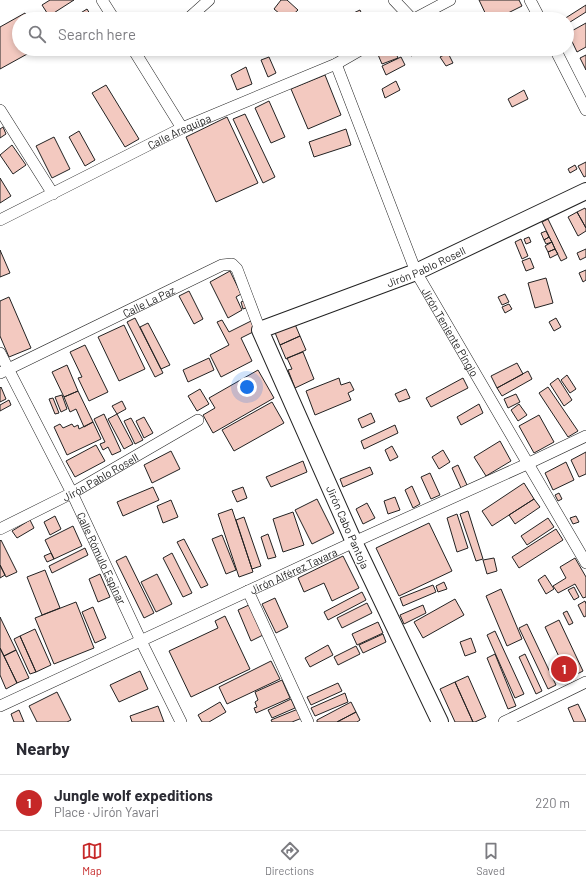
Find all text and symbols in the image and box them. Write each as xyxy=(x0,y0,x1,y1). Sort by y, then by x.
search box xyxy=(12,12,574,56)
icon: search xyxy=(26,23,48,45)
text: Search here xyxy=(58,25,136,43)
street label: Calle Arequipa xyxy=(145,110,212,151)
street label: Jirón Pablo Rosell xyxy=(384,243,467,289)
street label: Calle La Paz xyxy=(120,283,177,319)
street label: Jirón Teniente Pinglo xyxy=(420,285,482,378)
your location xyxy=(237,377,257,397)
street label: Jirón Pablo Rosell xyxy=(60,450,140,503)
street label: Jirón Cabo Pantoja xyxy=(324,483,372,571)
street label: Calle Rómulo Espinar xyxy=(75,510,129,606)
street label: Jirón Alférez Tavara xyxy=(247,544,339,596)
pin: 1 xyxy=(551,654,577,684)
text: Nearby xyxy=(16,738,70,758)
text: Jungle wolf expeditions xyxy=(54,786,213,804)
text: 1 xyxy=(27,795,31,811)
text: 220 m xyxy=(535,795,570,811)
text: Place · Jirón Yavari xyxy=(54,804,159,820)
tab: Map xyxy=(81,840,103,877)
tab: Directions xyxy=(265,840,314,877)
tab: Saved xyxy=(476,840,505,877)

